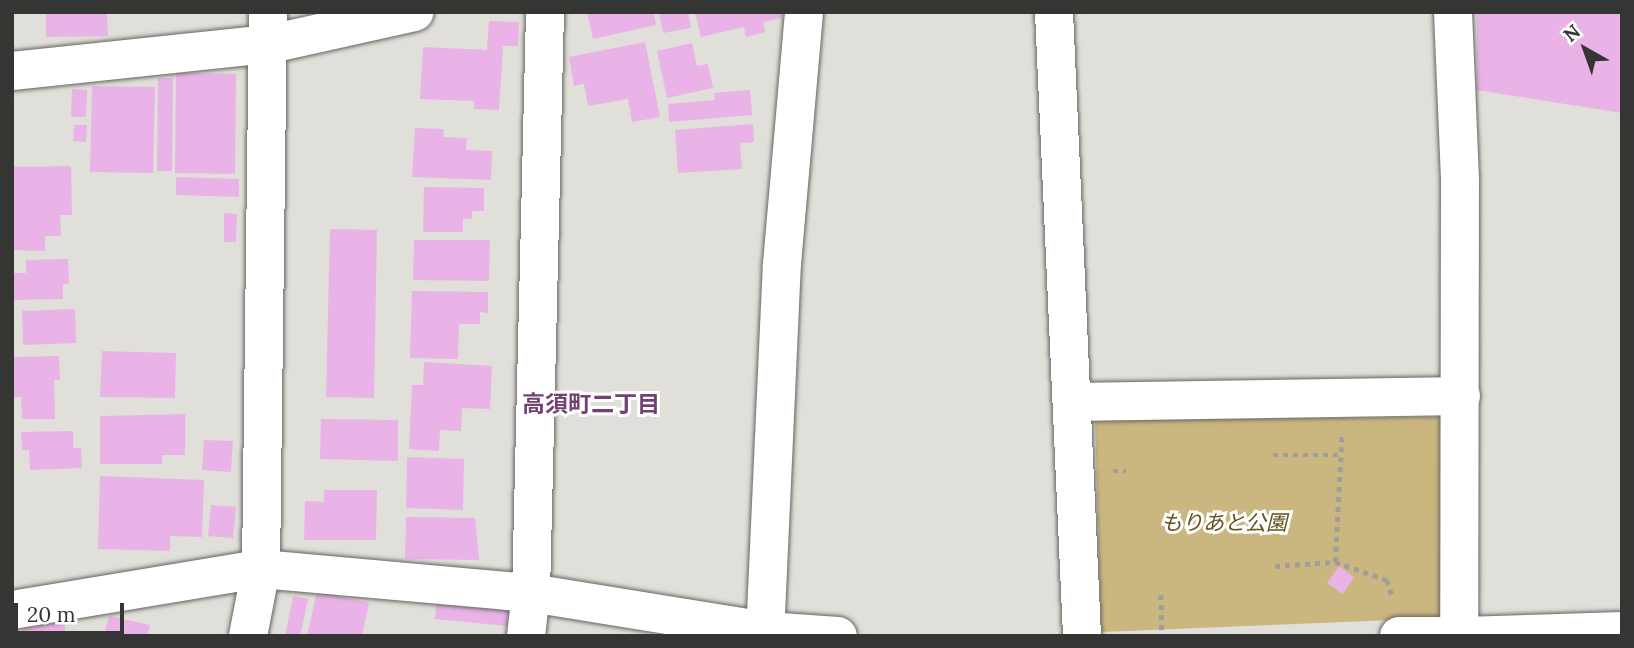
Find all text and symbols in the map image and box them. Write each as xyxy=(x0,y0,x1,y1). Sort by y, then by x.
north arrow xyxy=(1550,14,1620,84)
text: N xyxy=(1558,19,1585,47)
district label: 高須町二丁目 xyxy=(522,390,660,418)
park label: もりあと公園 xyxy=(1161,510,1287,536)
scale bar xyxy=(18,588,128,632)
text: 20 m xyxy=(27,601,76,628)

